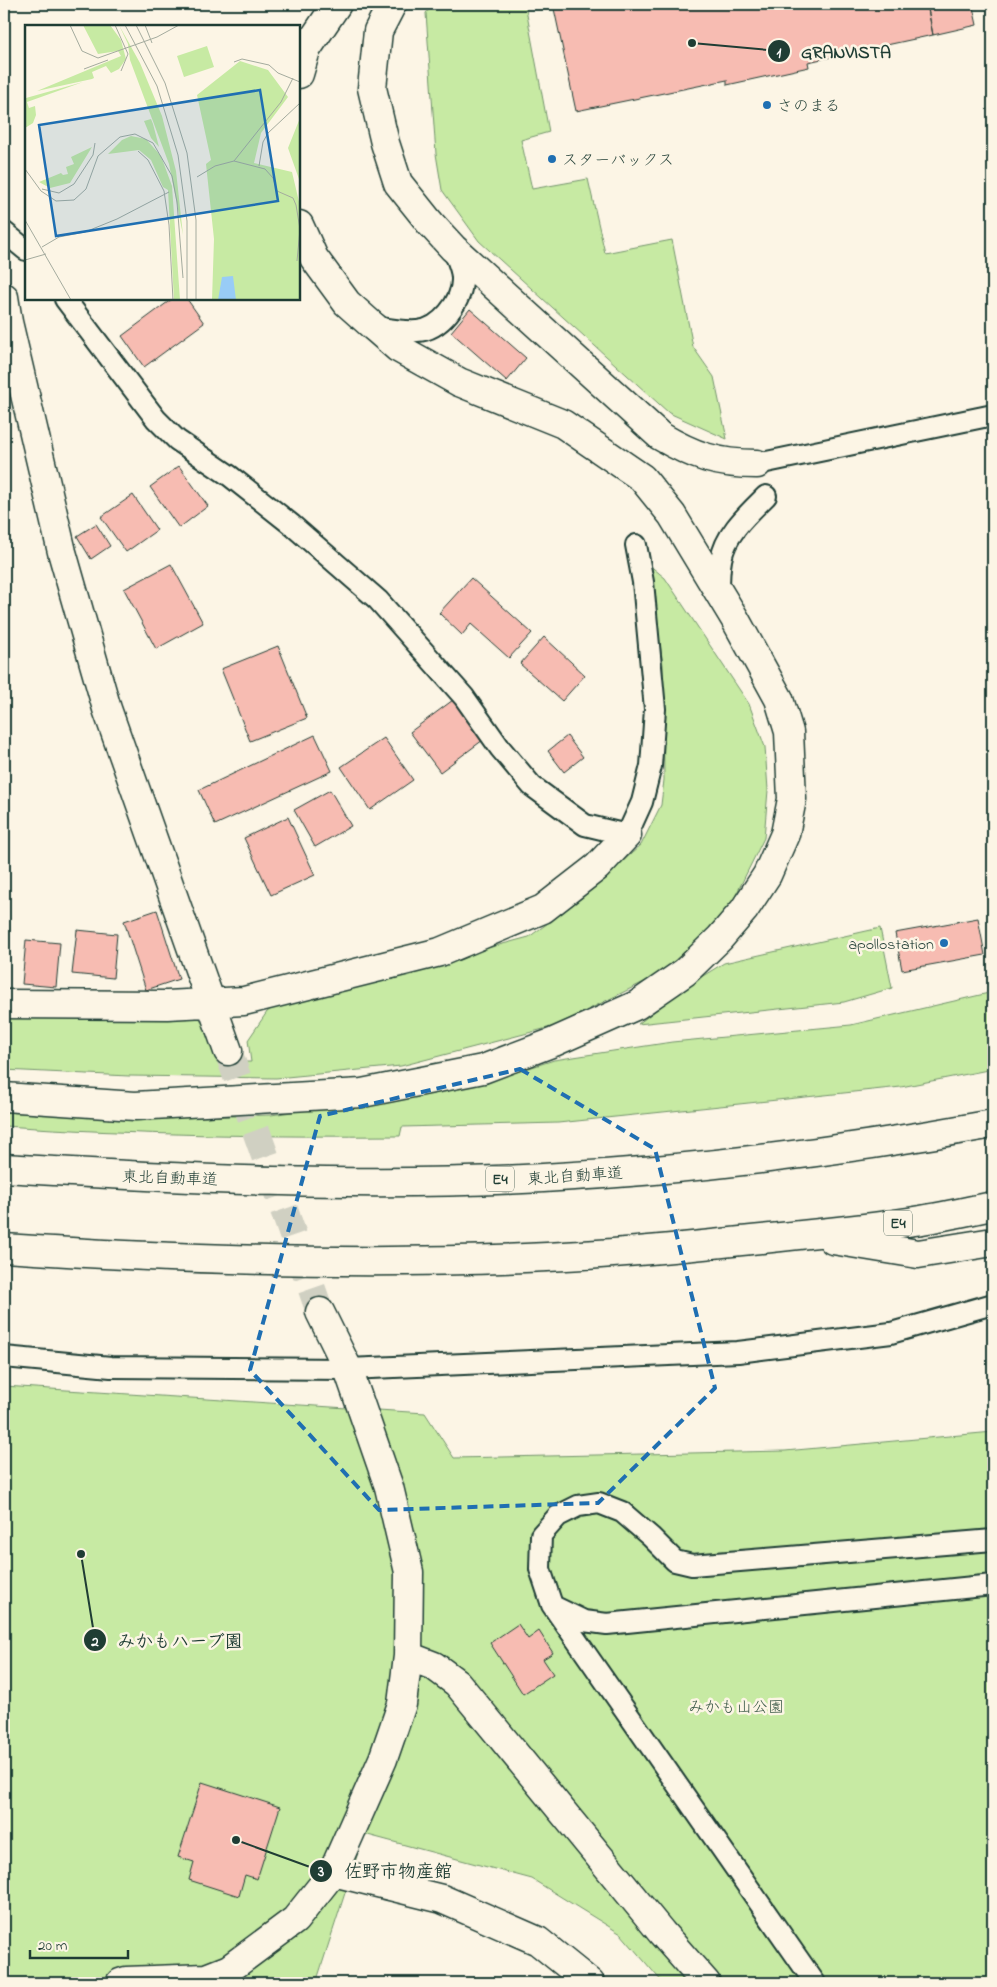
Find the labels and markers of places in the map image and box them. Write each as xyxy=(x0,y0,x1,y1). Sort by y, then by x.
callout: GRANVISTA xyxy=(766,35,901,68)
place label: さのまる xyxy=(777,95,841,119)
marker: さのまる xyxy=(761,99,773,111)
place label: スターバックス xyxy=(562,149,674,173)
marker: スターバックス xyxy=(546,153,558,165)
place label: apollostation xyxy=(848,933,934,957)
marker: apollostation xyxy=(938,937,950,949)
callout: みかもハーブ園 xyxy=(82,1624,253,1657)
callout: 佐野市物産館 xyxy=(309,1854,462,1887)

